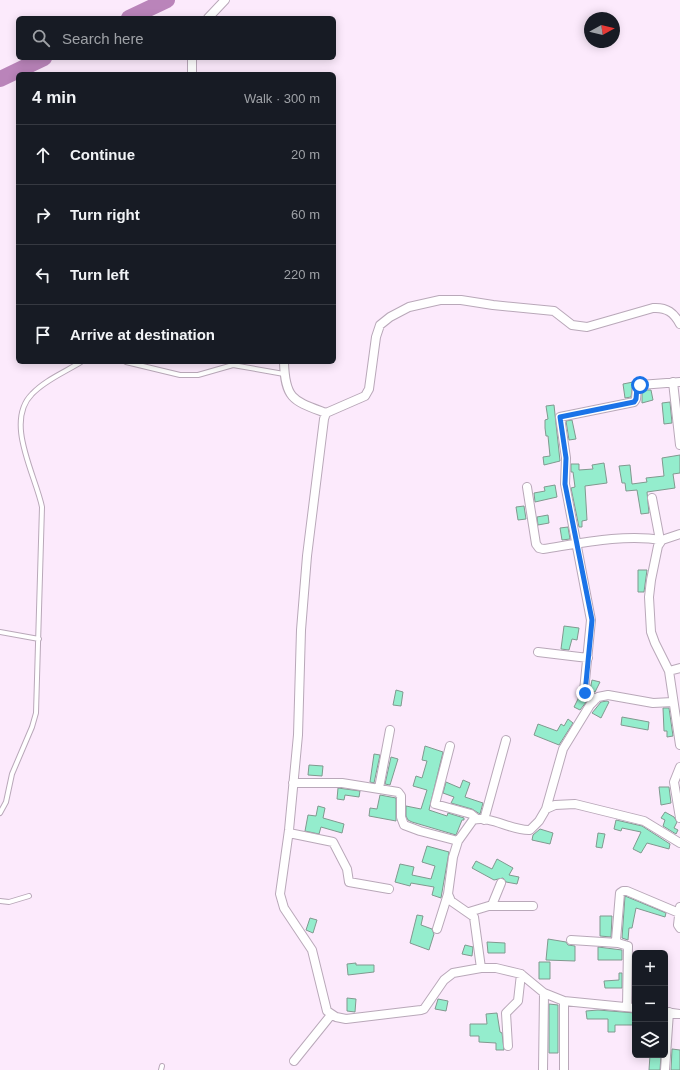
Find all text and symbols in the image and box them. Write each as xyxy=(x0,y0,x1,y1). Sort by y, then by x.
north arrow xyxy=(584,12,620,48)
search box xyxy=(16,16,336,60)
icon: search xyxy=(30,27,52,49)
text: Search here xyxy=(62,30,144,47)
text: 4 min xyxy=(32,88,76,107)
text: Walk · 300 m xyxy=(244,91,320,106)
icon: ahead xyxy=(32,144,54,166)
text: Continue xyxy=(70,146,135,163)
text: 20 m xyxy=(291,147,320,162)
icon: right xyxy=(32,204,54,226)
text: Turn right xyxy=(70,206,140,223)
text: 60 m xyxy=(291,207,320,222)
icon: left xyxy=(32,264,54,286)
text: Turn left xyxy=(70,266,129,283)
text: 220 m xyxy=(284,267,320,282)
icon: arrive xyxy=(32,324,54,346)
text: Arrive at destination xyxy=(70,326,215,343)
route start xyxy=(631,376,649,394)
route end xyxy=(576,684,594,702)
map controls xyxy=(632,950,668,1058)
button: + xyxy=(632,950,668,986)
button: − xyxy=(632,986,668,1022)
button: layers xyxy=(632,1022,668,1058)

